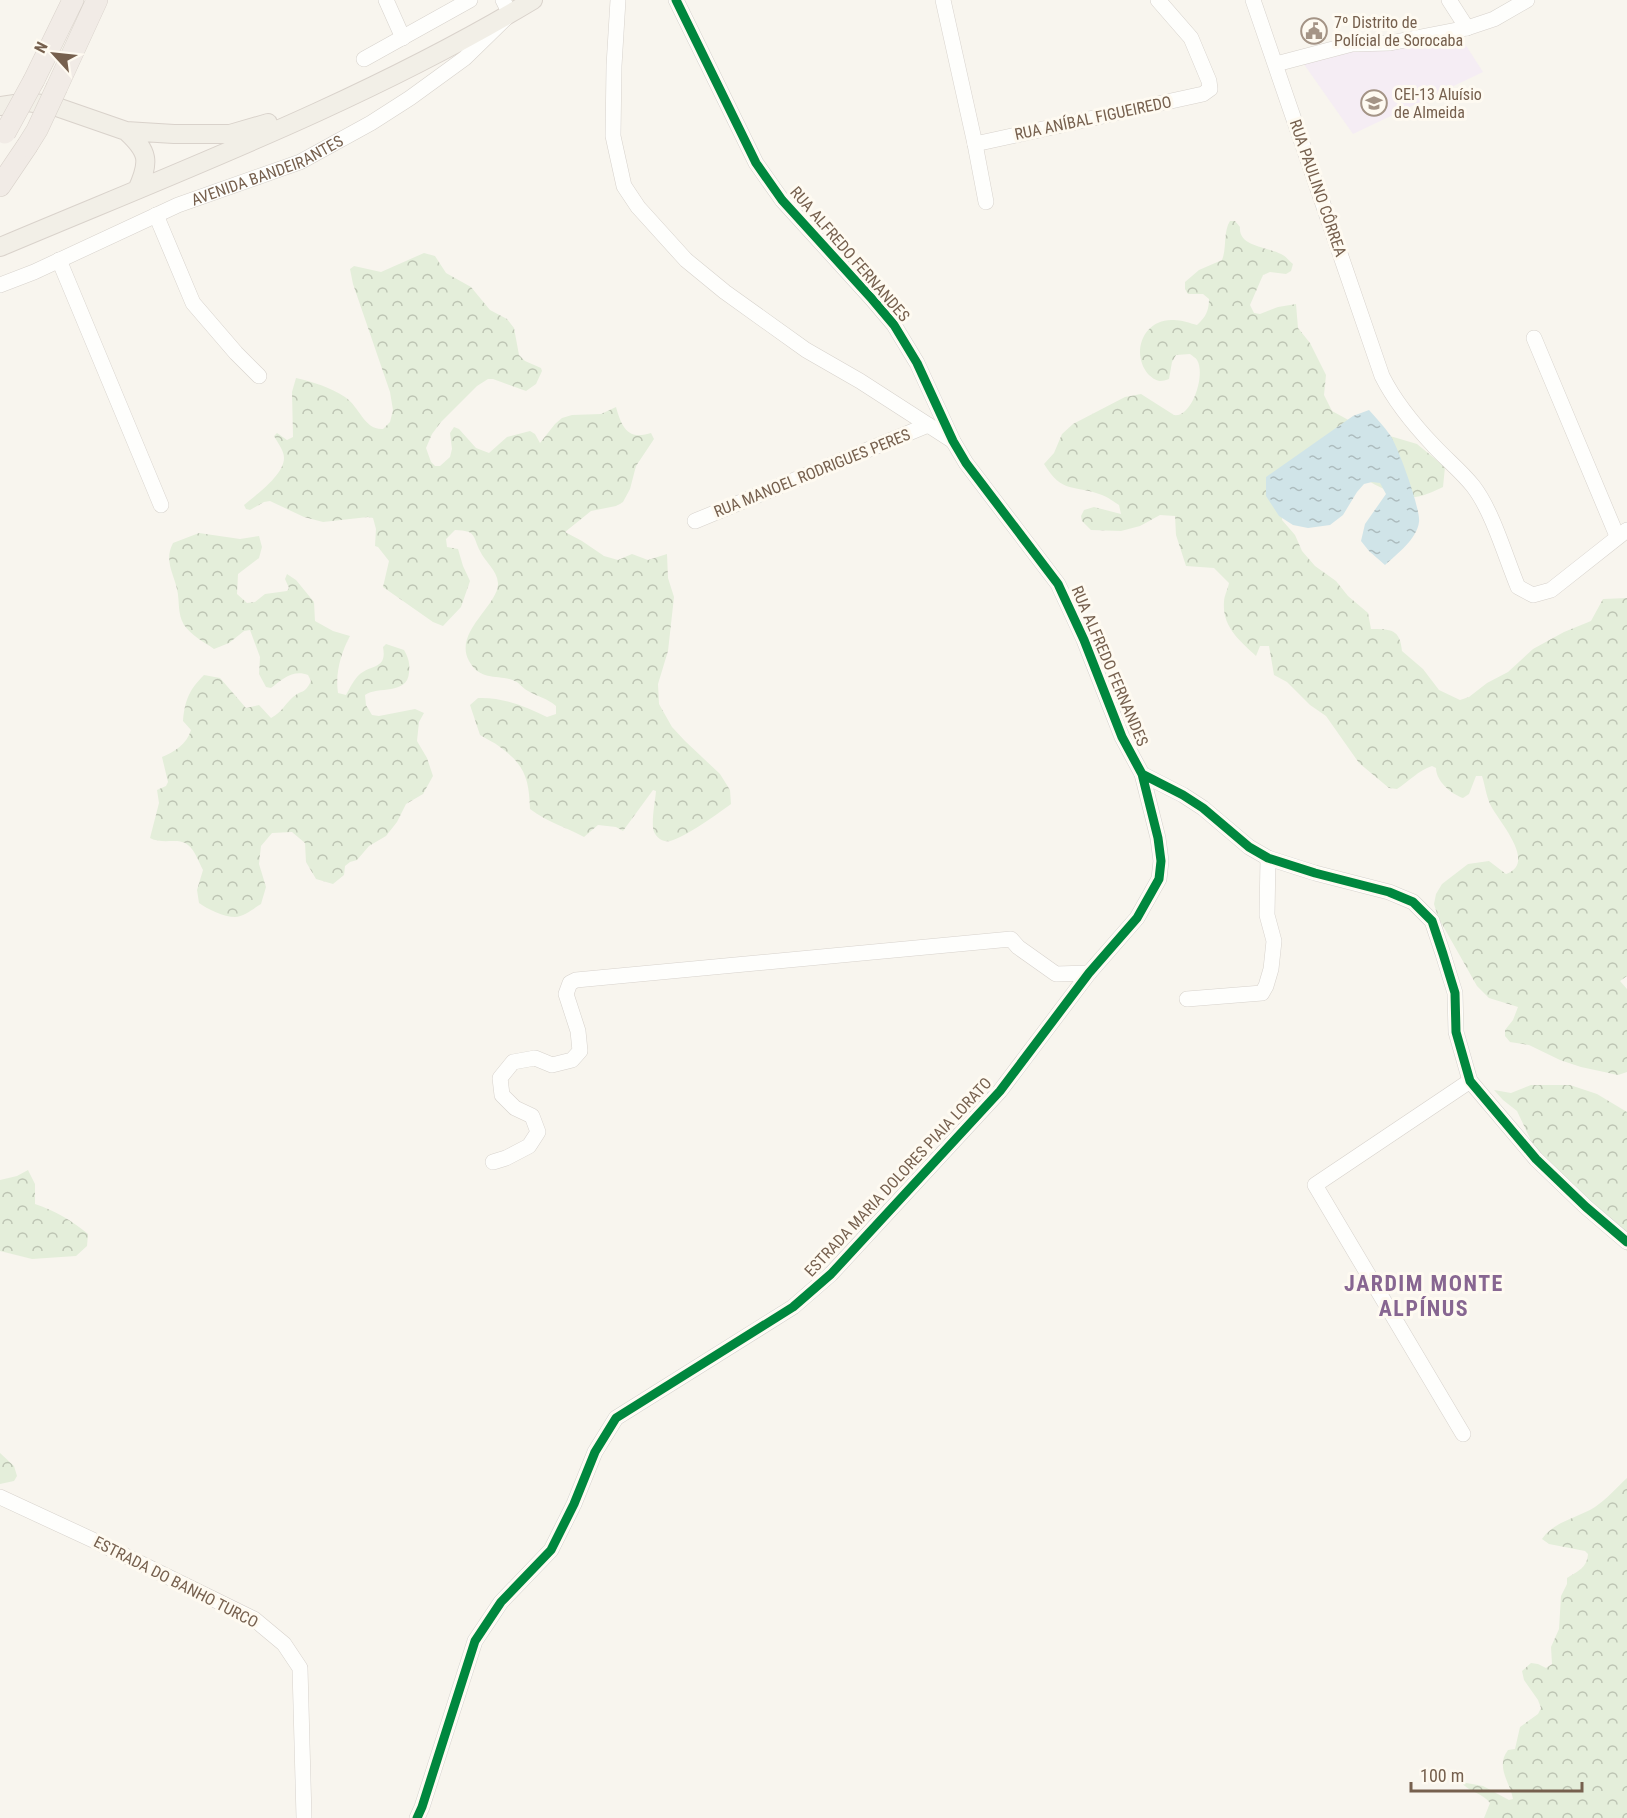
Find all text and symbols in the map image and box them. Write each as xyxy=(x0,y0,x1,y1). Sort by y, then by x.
place label: 7º Distrito de Polícial de Sorocaba xyxy=(1334,13,1463,50)
public building icon: 7º Distrito de Polícial de Sorocaba xyxy=(1299,16,1329,46)
north arrow xyxy=(24,24,84,84)
text: N xyxy=(30,39,52,56)
place label: CEI-13 Aluísio de Almeida xyxy=(1394,85,1482,122)
school or university icon: CEI-13 Aluísio de Almeida xyxy=(1359,88,1389,118)
street label: RUA ANÍBAL FIGUEIREDO xyxy=(1013,92,1173,144)
street label: RUA PAULINO CÔRREA xyxy=(1286,117,1351,259)
street label: AVENIDA BANDEIRANTES xyxy=(189,131,346,209)
street label: RUA ALFREDO FERNANDES xyxy=(786,183,914,325)
street label: RUA MANOEL RODRIGUES PERES xyxy=(711,425,913,521)
street label: RUA ALFREDO FERNANDES xyxy=(1068,583,1152,749)
street label: ESTRADA MARIA DOLORES PIAIA LORATO xyxy=(801,1073,995,1281)
district label: JARDIM MONTE ALPÍNUS xyxy=(1344,1271,1504,1321)
street label: ESTRADA DO BANHO TURCO xyxy=(91,1532,261,1632)
scale bar xyxy=(1411,1755,1582,1793)
text: 100 m xyxy=(1420,1765,1464,1786)

